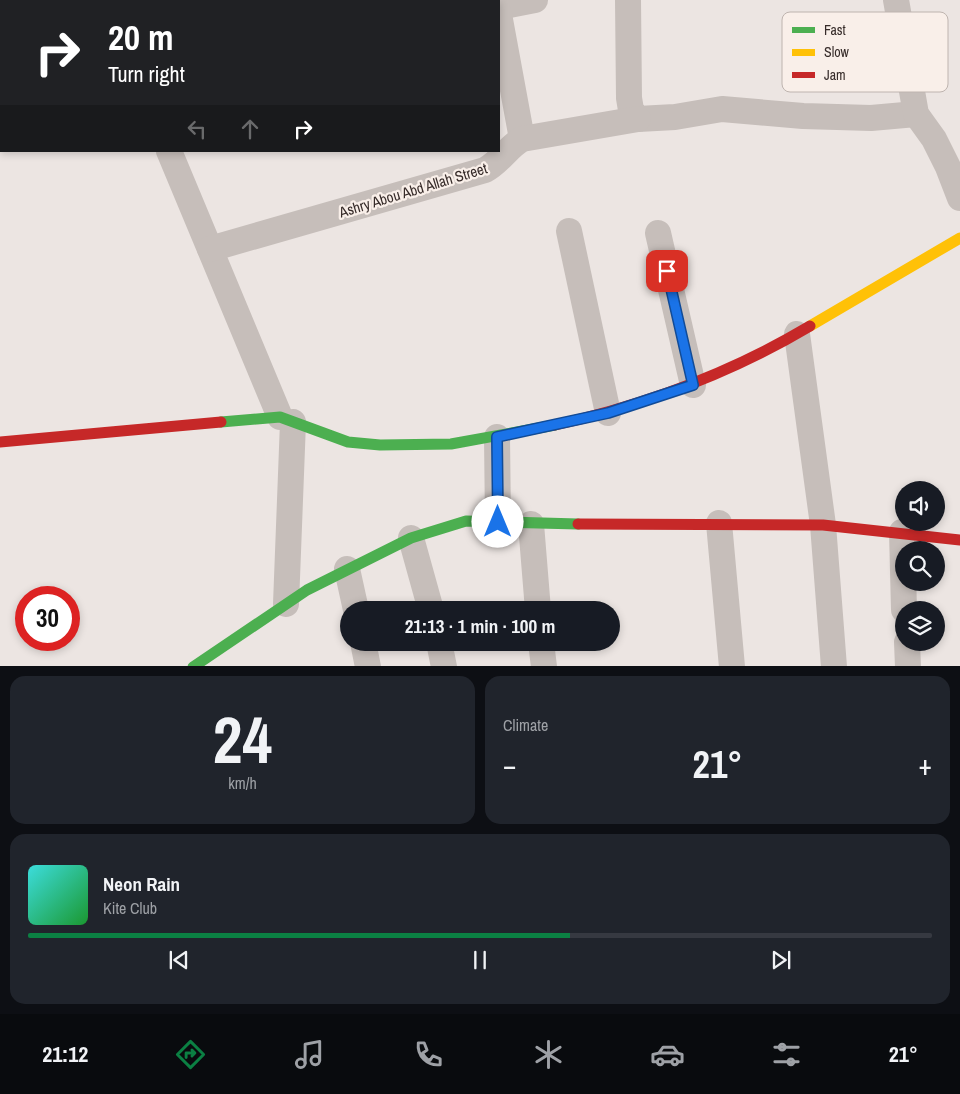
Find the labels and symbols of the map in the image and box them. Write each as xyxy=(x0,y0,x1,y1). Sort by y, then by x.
legend xyxy=(782,12,948,92)
text: Fast xyxy=(824,21,846,39)
text: Slow xyxy=(824,43,850,61)
text: Jam xyxy=(824,66,846,84)
street label: Ashry Abou Abd Allah Street xyxy=(335,157,490,223)
pin xyxy=(646,250,688,292)
position arrow xyxy=(471,495,523,547)
speed limit sign: 30 xyxy=(15,586,80,651)

